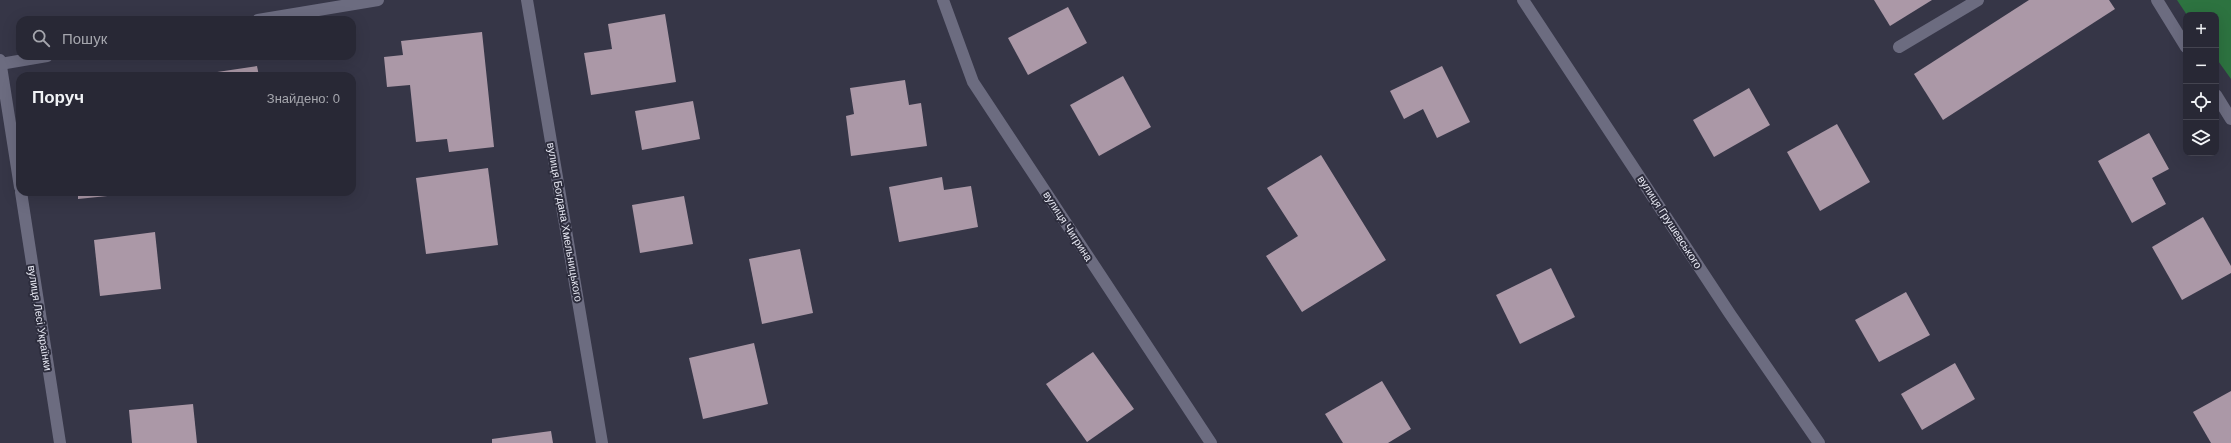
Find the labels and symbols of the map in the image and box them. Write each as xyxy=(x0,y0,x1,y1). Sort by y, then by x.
street label: вулиця Богдана Хмельницького xyxy=(545,141,585,303)
street label: вулиця Грушевського xyxy=(1635,173,1705,271)
street label: вулиця Чигрина xyxy=(1041,189,1095,264)
street label: вулиця Лесі Українки xyxy=(26,264,54,372)

